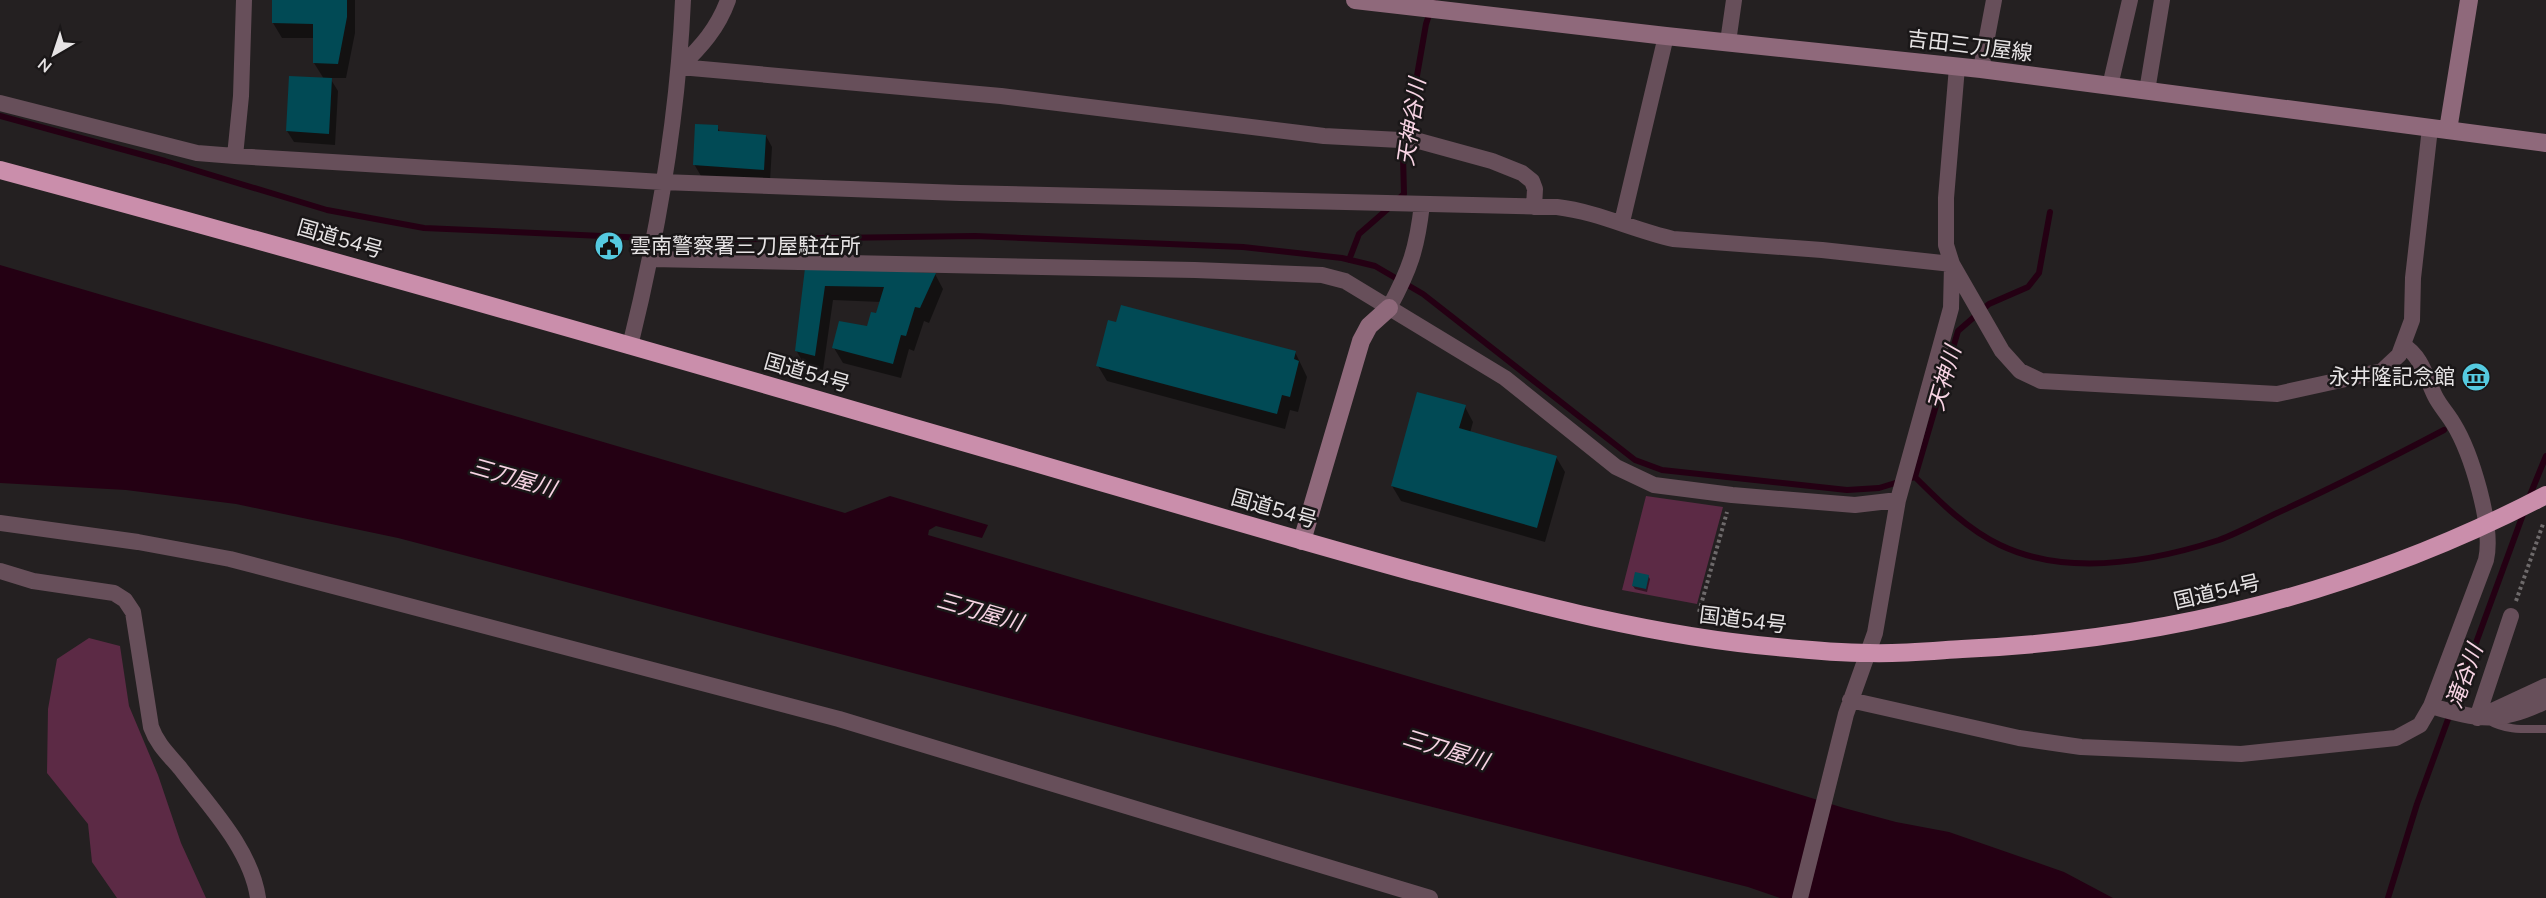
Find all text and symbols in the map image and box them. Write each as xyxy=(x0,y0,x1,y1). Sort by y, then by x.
north arrow xyxy=(24,24,84,84)
street label: 吉田三刀屋線 xyxy=(1906,24,2034,66)
text: N xyxy=(34,54,56,77)
water label: 天神谷川 xyxy=(1391,75,1431,168)
street label: 国道54号 xyxy=(294,213,386,263)
public building icon: 雲南警察署三刀屋駐在所 xyxy=(593,230,625,262)
place label: 雲南警察署三刀屋駐在所 xyxy=(630,232,861,258)
water label: 天神川 xyxy=(1921,341,1967,414)
street label: 国道54号 xyxy=(761,347,853,397)
museum icon: 永井隆記念館 xyxy=(2460,361,2492,393)
place label: 永井隆記念館 xyxy=(2329,363,2455,389)
water label: 三刀屋川 xyxy=(467,451,561,503)
street label: 国道54号 xyxy=(1228,483,1320,533)
street label: 国道54号 xyxy=(2171,568,2263,614)
water label: 三刀屋川 xyxy=(934,585,1028,637)
street label: 国道54号 xyxy=(1698,601,1788,637)
water label: 滝谷川 xyxy=(2440,638,2489,712)
water label: 三刀屋川 xyxy=(1400,723,1494,776)

